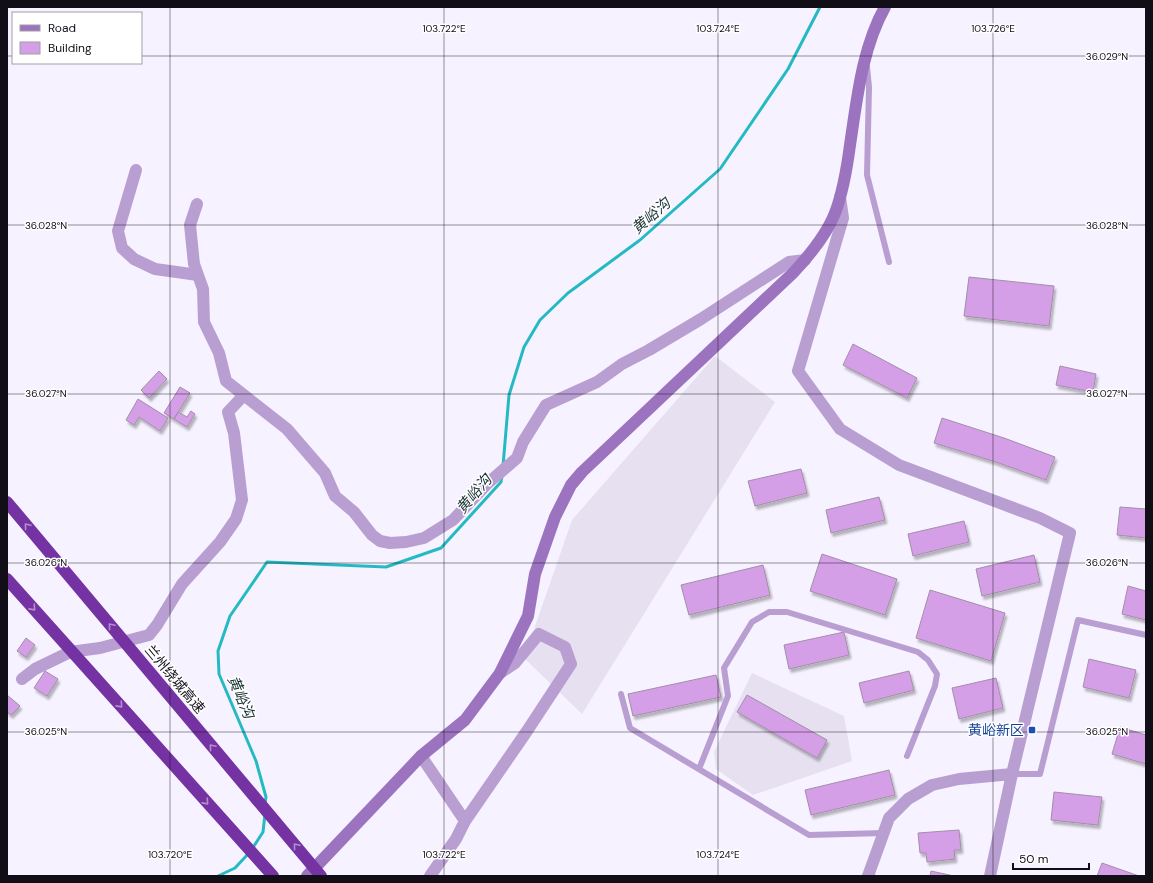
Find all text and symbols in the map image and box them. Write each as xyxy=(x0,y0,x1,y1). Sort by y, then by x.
legend xyxy=(12,12,142,64)
text: Road xyxy=(48,20,76,36)
text: 103.722°E xyxy=(422,22,466,35)
text: 103.724°E xyxy=(696,22,740,35)
text: 103.726°E xyxy=(971,22,1015,35)
text: Building xyxy=(48,40,92,56)
text: 36.029°N xyxy=(1086,50,1128,63)
water label: 黄峪沟 xyxy=(627,192,676,238)
text: 36.028°N xyxy=(25,219,67,232)
text: 36.028°N xyxy=(1086,219,1128,232)
text: 36.027°N xyxy=(25,387,67,400)
text: 36.027°N xyxy=(1086,387,1128,400)
water label: 黄峪沟 xyxy=(452,469,497,518)
one-way arrow xyxy=(25,523,32,531)
text: 36.026°N xyxy=(25,556,67,569)
text: 36.026°N xyxy=(1086,556,1128,569)
one-way arrow xyxy=(28,603,36,611)
one-way arrow xyxy=(108,623,115,630)
street label: 兰州绕城高速 xyxy=(141,641,209,717)
water label: 黄峪沟 xyxy=(223,672,260,723)
one-way arrow xyxy=(115,700,122,708)
place label: 黄峪新区 xyxy=(968,721,1024,739)
text: 36.025°N xyxy=(25,725,67,738)
marker: 黄峪新区 xyxy=(1027,725,1037,735)
text: 36.025°N xyxy=(1086,725,1128,738)
one-way arrow xyxy=(210,744,217,751)
one-way arrow xyxy=(202,797,209,804)
one-way arrow xyxy=(293,843,300,851)
scale bar xyxy=(1013,845,1089,871)
text: 103.720°E xyxy=(148,848,192,861)
text: 103.722°E xyxy=(422,848,466,861)
text: 103.724°E xyxy=(696,848,740,861)
text: 50 m xyxy=(1019,851,1048,867)

